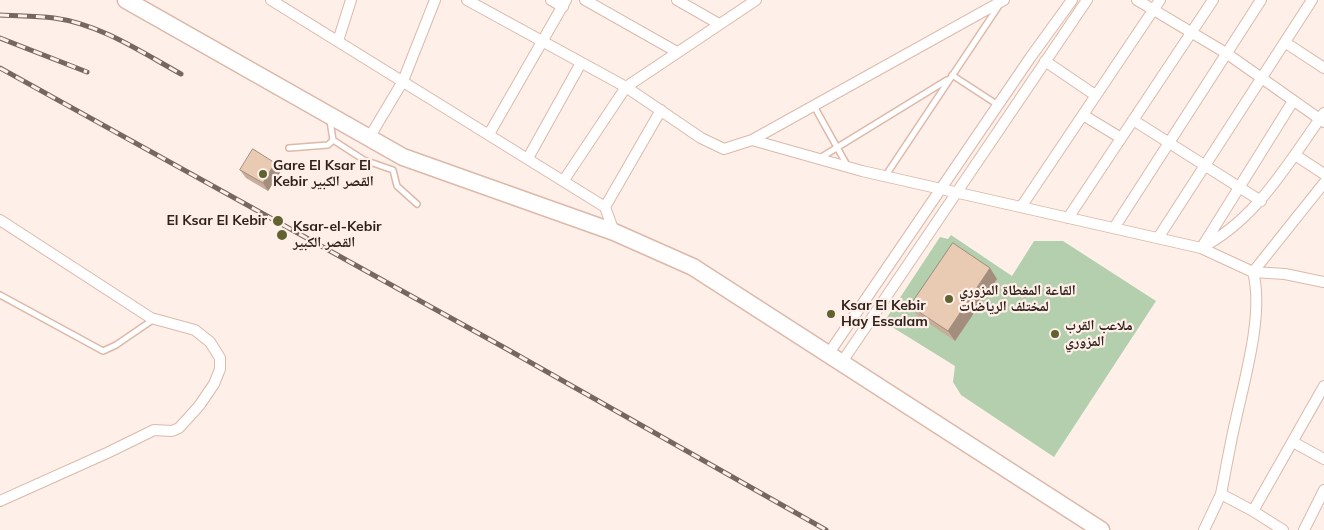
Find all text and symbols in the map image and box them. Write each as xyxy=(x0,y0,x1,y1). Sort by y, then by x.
place label: Gare El Ksar El Kebir القصر الكبير xyxy=(273,158,374,190)
marker: Gare El Ksar El Kebir القصر الكبير xyxy=(257,168,269,180)
place label: El Ksar El Kebir xyxy=(166,213,267,229)
marker: El Ksar El Kebir xyxy=(271,214,285,228)
place label: Ksar-el-Kebir القصر الكبير xyxy=(293,219,382,252)
marker: Ksar-el-Kebir القصر الكبير xyxy=(275,228,289,242)
place label: القاعة المغطاة المزوري لمختلف الرياضات xyxy=(959,283,1076,316)
marker: القاعة المغطاة المزوري لمختلف الرياضات xyxy=(943,293,955,305)
place label: Ksar El Kebir Hay Essalam xyxy=(841,298,928,331)
marker: Ksar El Kebir Hay Essalam xyxy=(825,308,837,320)
place label: ملاعب القرب المزوري xyxy=(1065,318,1133,351)
marker: ملاعب القرب المزوري xyxy=(1049,328,1061,340)

